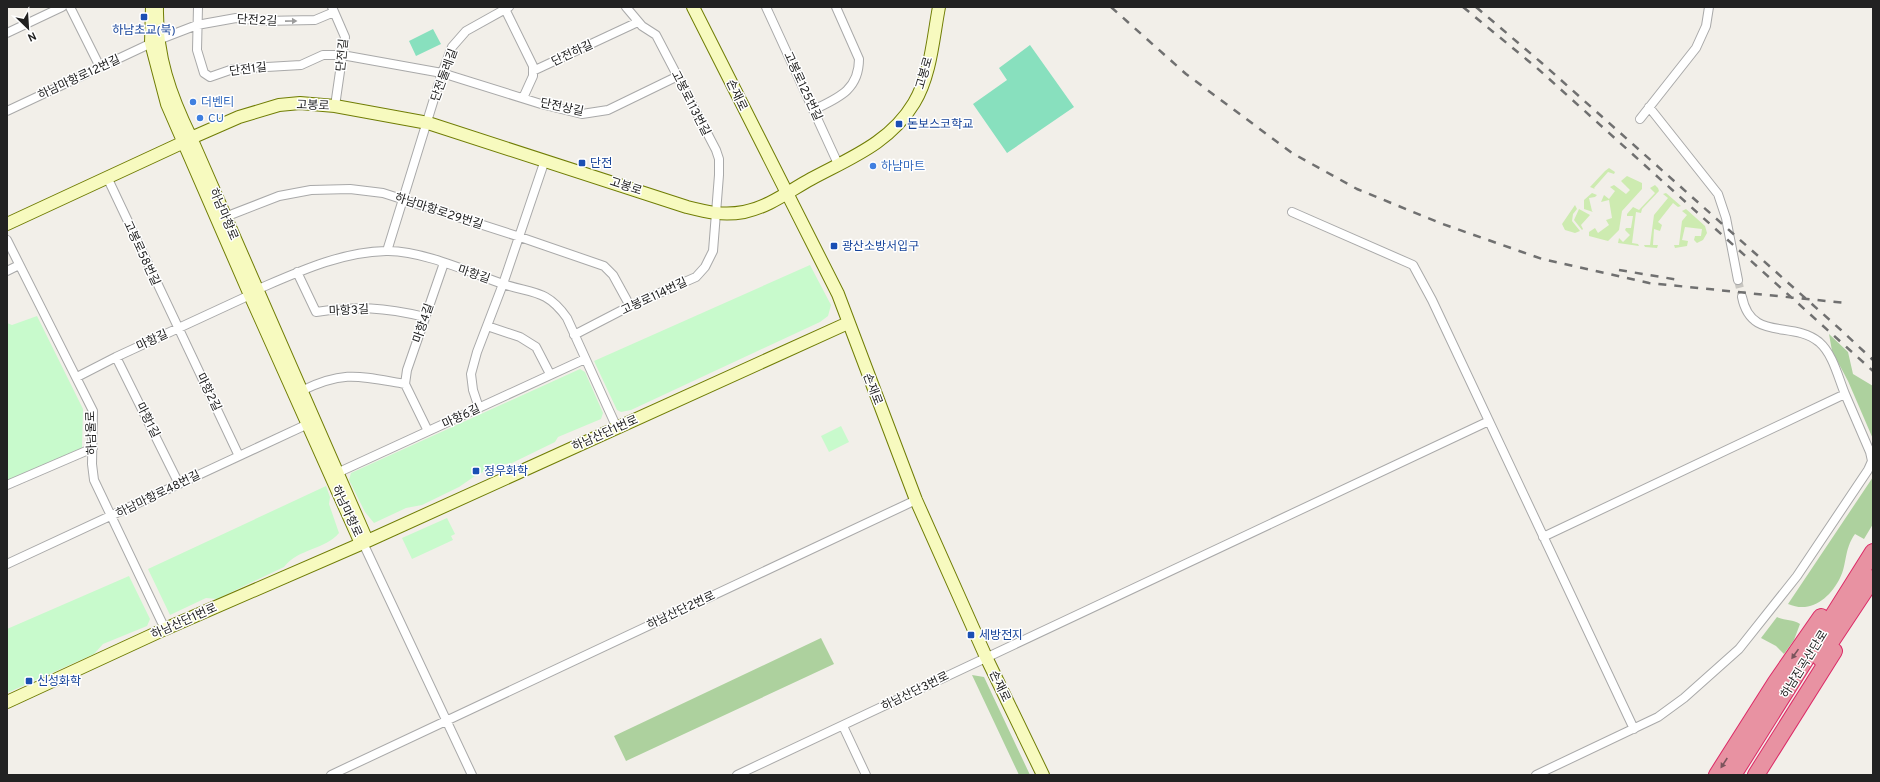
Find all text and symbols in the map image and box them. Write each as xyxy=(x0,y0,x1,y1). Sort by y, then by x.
north arrow xyxy=(8,8,48,48)
marker: 하남초교(북) xyxy=(139,12,149,22)
street label: 단전2길 xyxy=(236,12,278,30)
one-way arrow xyxy=(285,18,298,24)
place label: 하남초교(북) xyxy=(112,23,176,39)
text: N xyxy=(25,28,38,44)
street label: 단전하길 xyxy=(549,37,596,70)
street label: 단전길 xyxy=(333,38,353,72)
street label: 단전둘레길 xyxy=(428,47,462,104)
street label: 고봉로125번길 xyxy=(779,49,825,124)
street label: 하남마항로12번길 xyxy=(36,52,123,104)
street label: 고봉로 xyxy=(913,55,937,91)
street label: 단전1길 xyxy=(228,60,268,80)
street label: 고봉로113번길 xyxy=(667,68,713,139)
street label: 손재로 xyxy=(722,77,751,114)
place label: 더벤티 xyxy=(201,95,234,111)
street label: 단전상길 xyxy=(539,96,585,120)
marker: 더벤티 xyxy=(188,97,198,107)
street label: 고봉로 xyxy=(296,97,330,115)
place label: CU xyxy=(208,111,224,127)
marker: CU xyxy=(195,113,205,123)
place label: 돈보스코학교 xyxy=(907,117,973,133)
marker: 돈보스코학교 xyxy=(894,119,904,129)
place label: 단전 xyxy=(590,156,612,172)
marker: 단전 xyxy=(577,158,587,168)
place label: 하남마트 xyxy=(881,159,925,175)
marker: 하남마트 xyxy=(868,161,878,171)
street label: 고봉로 xyxy=(607,174,644,200)
street label: 하남마항로 xyxy=(205,186,241,243)
street label: 하남마항로29번길 xyxy=(393,190,485,234)
street label: 고봉로58번길 xyxy=(119,218,163,289)
place label: 광산소방서입구 xyxy=(842,239,919,255)
marker: 광산소방서입구 xyxy=(829,241,839,251)
street label: 마항길 xyxy=(455,262,492,288)
street label: 고봉로114번길 xyxy=(619,275,690,319)
street label: 마항3길 xyxy=(328,302,370,320)
street label: 마항4길 xyxy=(410,302,438,345)
street label: 마항길 xyxy=(134,327,171,355)
street label: 마항2길 xyxy=(192,371,224,414)
street label: 손재로 xyxy=(859,371,885,408)
street label: 마항1길 xyxy=(131,400,163,441)
street label: 마항6길 xyxy=(440,401,483,433)
street label: 하남울로 xyxy=(83,411,101,455)
street label: 하남산단1번로 xyxy=(570,412,641,456)
place label: 정우화학 xyxy=(484,464,528,480)
marker: 정우화학 xyxy=(471,466,481,476)
street label: 하남마항로48번길 xyxy=(114,468,203,522)
street label: 하남마항로 xyxy=(327,483,365,540)
street label: 하남산단2번로 xyxy=(645,588,718,634)
street label: 하남산단1번로 xyxy=(149,600,220,644)
place label: 세방전지 xyxy=(979,628,1023,644)
street label: 하남진곡산단로 xyxy=(1778,628,1832,702)
marker: 세방전지 xyxy=(966,630,976,640)
one-way arrow xyxy=(1791,649,1799,660)
street label: 손재로 xyxy=(985,668,1014,705)
street label: 하남산단3번로 xyxy=(879,669,952,715)
place label: 신성화학 xyxy=(37,674,81,690)
marker: 신성화학 xyxy=(24,676,34,686)
one-way arrow xyxy=(1720,758,1728,768)

